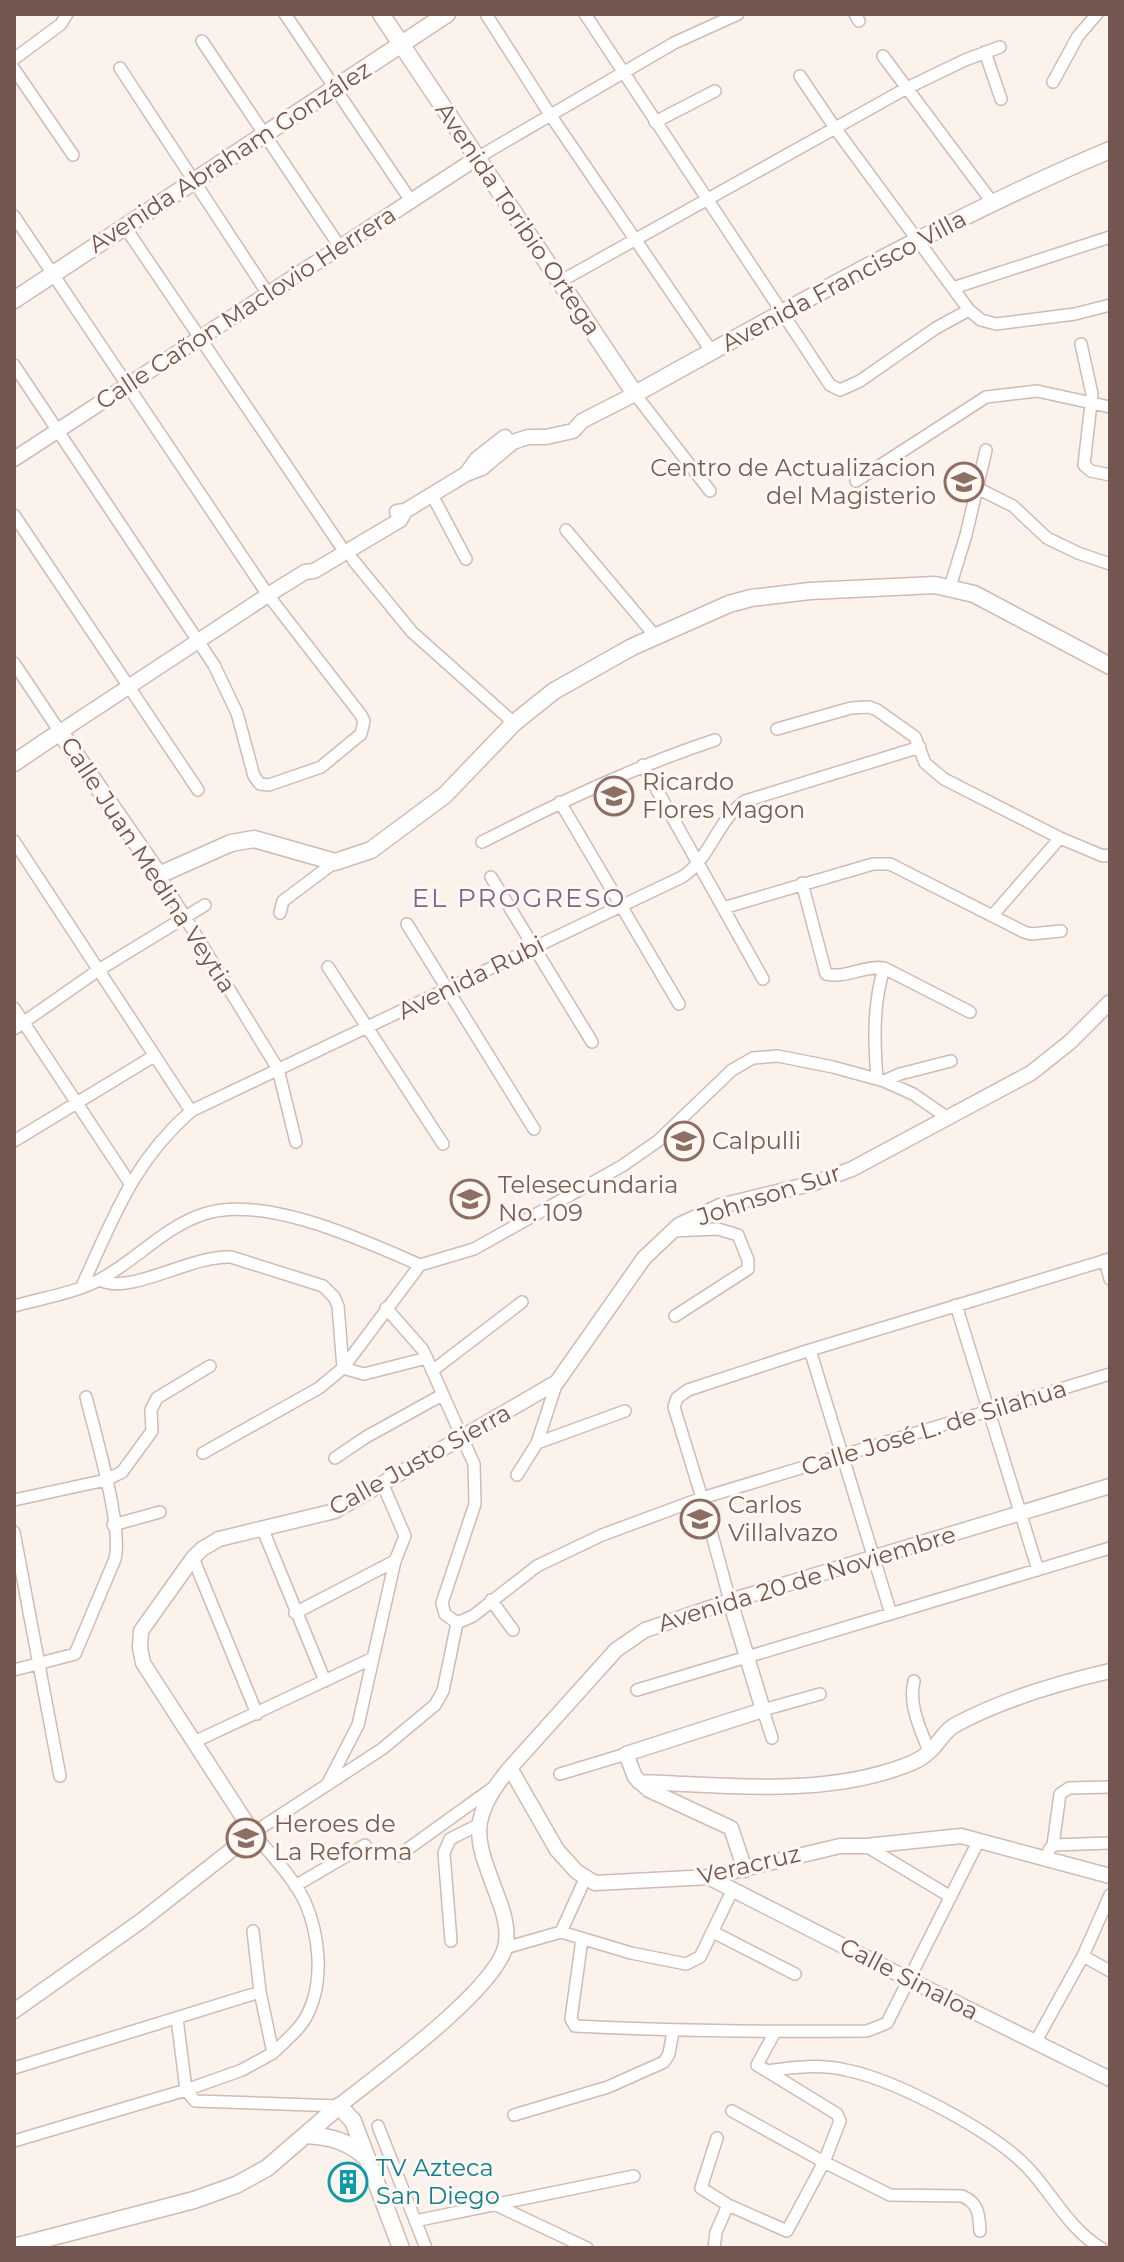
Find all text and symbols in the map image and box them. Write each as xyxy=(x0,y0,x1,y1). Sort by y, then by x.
street label: Avenida Abraham González xyxy=(83,54,376,259)
street label: Avenida Toribio Ortega xyxy=(429,97,607,341)
street label: Calle Cañon Maclovio Herrera xyxy=(90,200,401,416)
street label: Avenida Francisco Villa xyxy=(716,204,971,357)
place label: Centro de Actualizacion del Magisterio xyxy=(650,453,936,510)
school or university icon: Centro de Actualizacion del Magisterio xyxy=(943,461,985,503)
street label: Calle Juan Medina Veytia xyxy=(55,731,242,998)
place label: Ricardo Flores Magon xyxy=(642,767,805,824)
school or university icon: Ricardo Flores Magon xyxy=(593,775,635,817)
district label: EL PROGRESO xyxy=(412,882,626,914)
street label: Avenida Rubi xyxy=(393,930,549,1026)
school or university icon: Calpulli xyxy=(663,1120,705,1162)
place label: Calpulli xyxy=(712,1126,801,1155)
street label: Johnson Sur xyxy=(692,1158,844,1232)
place label: Telesecundaria No. 109 xyxy=(498,1170,678,1227)
school or university icon: Telesecundaria No. 109 xyxy=(449,1178,491,1220)
street label: Calle José L. de Silahua xyxy=(798,1373,1070,1482)
street label: Calle Justo Sierra xyxy=(324,1398,516,1521)
place label: Carlos Villalvazo xyxy=(728,1490,838,1547)
school or university icon: Carlos Villalvazo xyxy=(679,1498,721,1540)
street label: Avenida 20 de Noviembre xyxy=(655,1519,959,1638)
place label: Heroes de La Reforma xyxy=(274,1809,412,1866)
school or university icon: Heroes de La Reforma xyxy=(225,1817,267,1859)
street label: Veracruz xyxy=(695,1839,803,1890)
street label: Calle Sinaloa xyxy=(835,1931,983,2026)
place label: TV Azteca San Diego xyxy=(376,2153,500,2210)
building icon: TV Azteca San Diego xyxy=(327,2161,369,2203)

